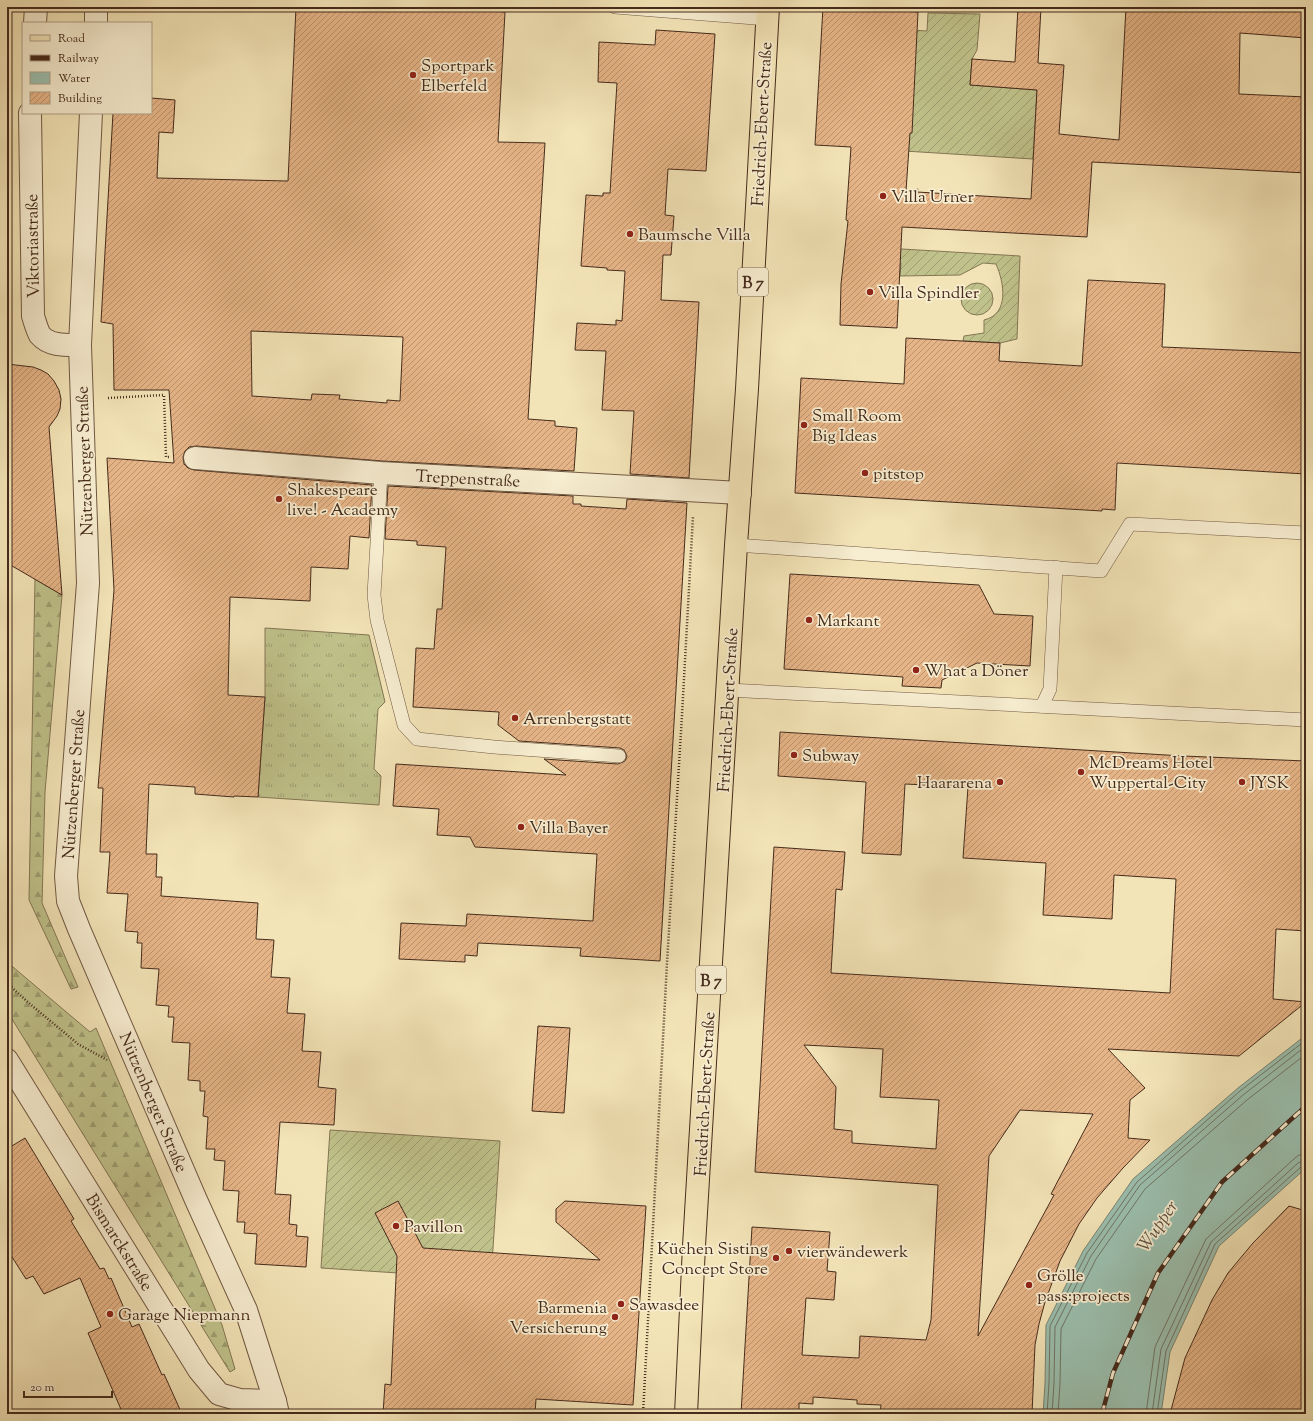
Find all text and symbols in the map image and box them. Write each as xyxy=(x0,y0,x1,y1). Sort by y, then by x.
legend xyxy=(22,22,152,114)
text: Road xyxy=(58,30,85,48)
street label: Friedrich-Ebert-Straße xyxy=(747,41,779,207)
text: Railway xyxy=(58,50,99,68)
place label: Sportpark Elberfeld xyxy=(421,55,495,99)
text: Water xyxy=(58,70,91,88)
marker: Sportpark Elberfeld xyxy=(408,70,418,80)
text: Building xyxy=(58,90,102,108)
place label: Villa Urner xyxy=(891,186,975,210)
marker: Villa Urner xyxy=(878,191,888,201)
street label: Viktoriastraße xyxy=(21,194,47,298)
place label: Baumsche Villa xyxy=(638,224,751,248)
marker: Baumsche Villa xyxy=(625,229,635,239)
road number: B 7 xyxy=(738,268,768,296)
place label: Villa Spindler xyxy=(878,282,980,306)
marker: Villa Spindler xyxy=(865,287,875,297)
street label: Nützenberger Straße xyxy=(71,385,101,536)
place label: Small Room Big Ideas xyxy=(812,405,902,449)
marker: Small Room Big Ideas xyxy=(799,420,809,430)
place label: pitstop xyxy=(873,463,924,487)
street label: Treppenstraße xyxy=(415,465,521,495)
marker: pitstop xyxy=(860,468,870,478)
place label: Shakespeare live! - Academy xyxy=(287,479,399,523)
marker: Shakespeare live! - Academy xyxy=(274,494,284,504)
place label: Markant xyxy=(817,610,879,634)
marker: Markant xyxy=(804,615,814,625)
street label: Friedrich-Ebert-Straße xyxy=(713,627,745,793)
place label: What a Döner xyxy=(924,660,1029,684)
marker: What a Döner xyxy=(911,665,921,675)
street label: Nützenberger Straße xyxy=(58,708,92,860)
place label: Arrenbergstatt xyxy=(523,708,631,732)
marker: Arrenbergstatt xyxy=(510,713,520,723)
place label: Subway xyxy=(802,745,860,769)
marker: Subway xyxy=(789,750,799,760)
place label: McDreams Hotel Wuppertal-City xyxy=(1089,752,1213,796)
marker: McDreams Hotel Wuppertal-City xyxy=(1076,767,1086,777)
place label: Haararena xyxy=(917,772,992,796)
place label: JYSK xyxy=(1249,772,1289,796)
marker: Haararena xyxy=(995,777,1005,787)
marker: JYSK xyxy=(1237,777,1247,787)
place label: Villa Bayer xyxy=(529,817,609,841)
marker: Villa Bayer xyxy=(516,822,526,832)
road number: B 7 xyxy=(696,966,726,994)
street label: Friedrich-Ebert-Straße xyxy=(690,1011,722,1177)
street label: Nützenberger Straße xyxy=(112,1029,193,1177)
street label: Bismarckstraße xyxy=(79,1190,158,1296)
water label: Wupper xyxy=(1132,1196,1186,1258)
place label: Pavillon xyxy=(404,1216,463,1240)
marker: Pavillon xyxy=(391,1221,401,1231)
place label: Küchen Sisting Concept Store xyxy=(657,1238,768,1282)
place label: vierwändewerk xyxy=(797,1241,908,1265)
marker: vierwändewerk xyxy=(784,1246,794,1256)
marker: Küchen Sisting Concept Store xyxy=(771,1253,781,1263)
place label: Grölle pass:projects xyxy=(1037,1265,1130,1309)
marker: Grölle pass:projects xyxy=(1024,1280,1034,1290)
place label: Sawasdee xyxy=(629,1294,699,1318)
place label: Barmenia Versicherung xyxy=(510,1297,607,1341)
marker: Sawasdee xyxy=(616,1299,626,1309)
place label: Garage Niepmann xyxy=(118,1304,251,1328)
marker: Garage Niepmann xyxy=(105,1309,115,1319)
marker: Barmenia Versicherung xyxy=(610,1312,620,1322)
scale bar xyxy=(24,1373,112,1399)
text: 20 m xyxy=(30,1379,55,1397)

